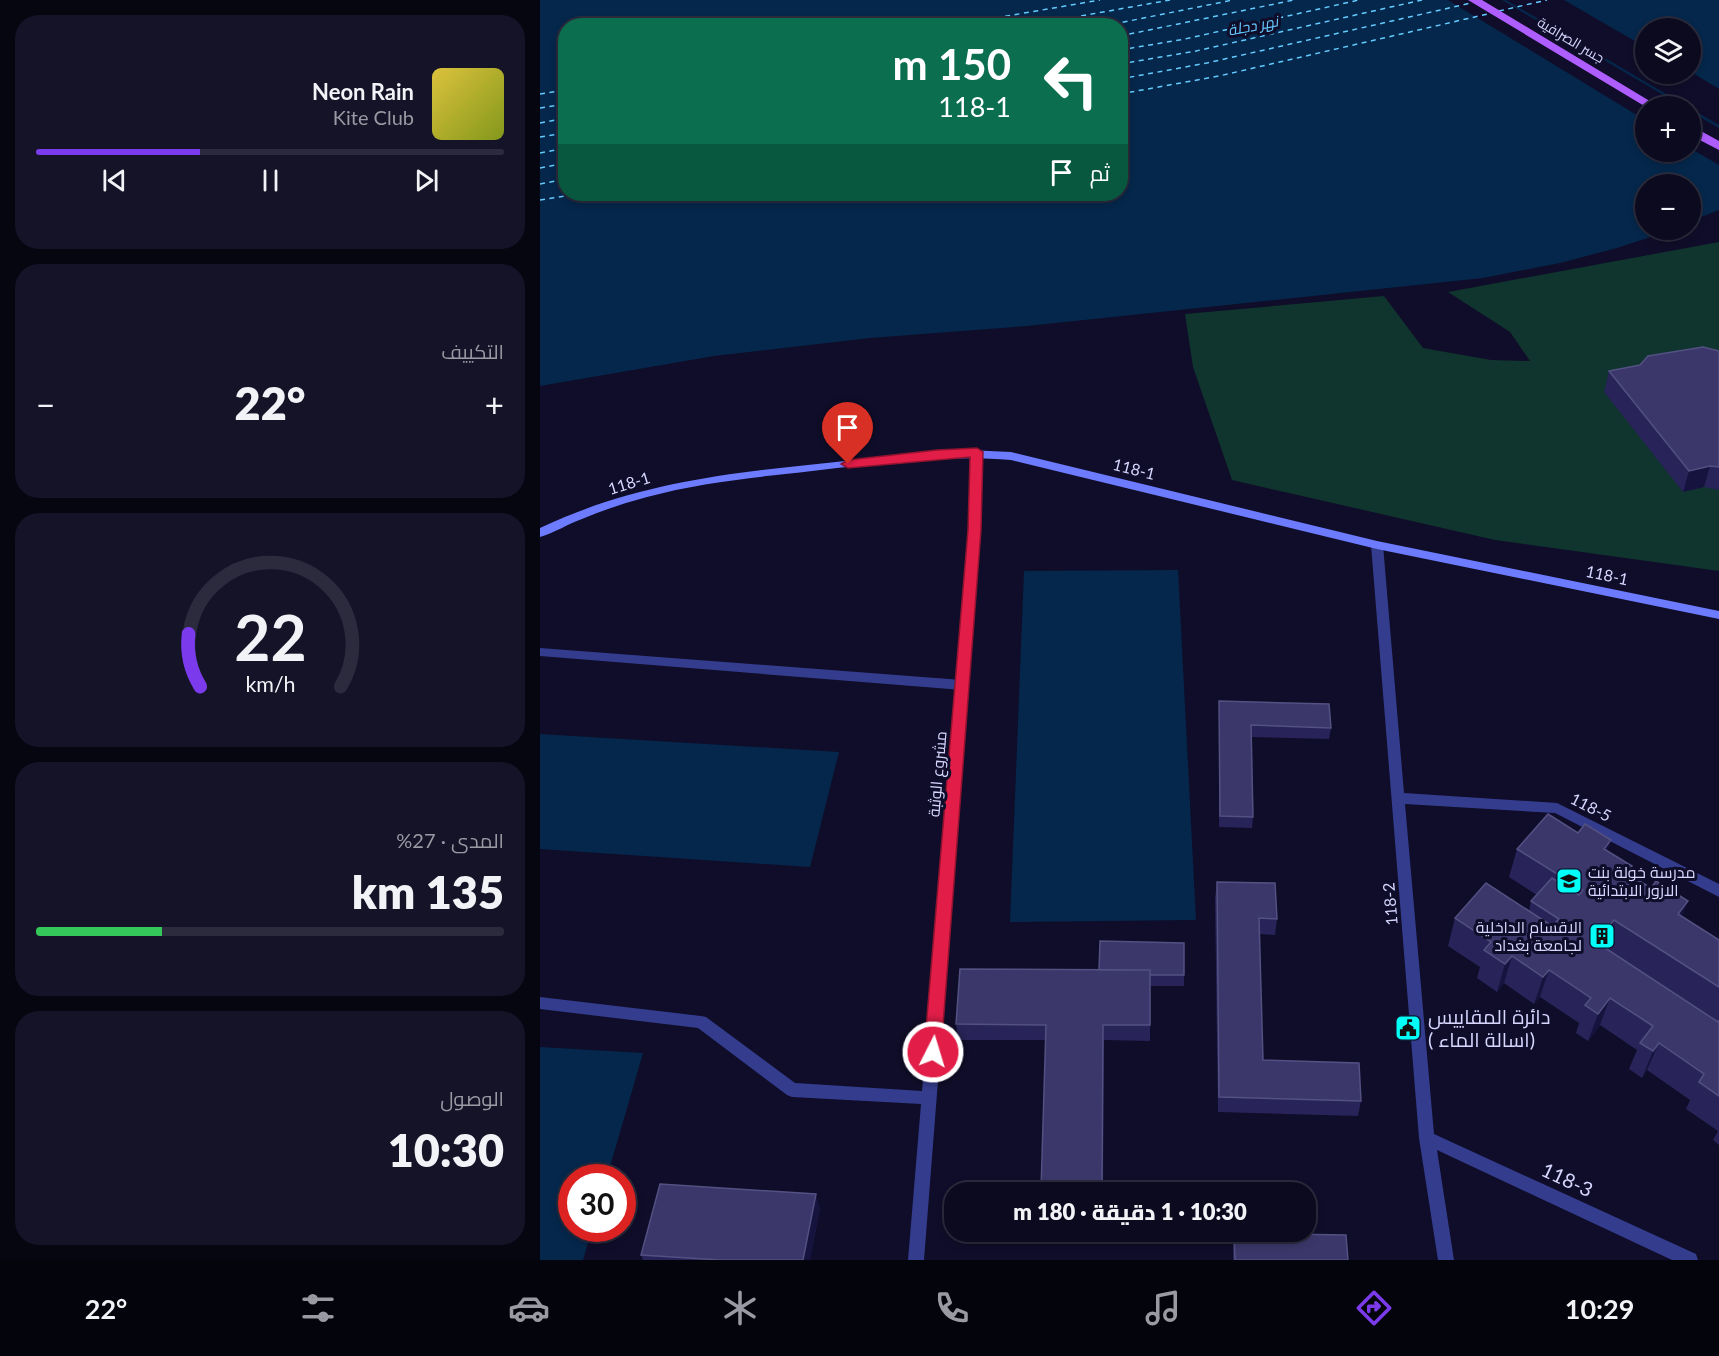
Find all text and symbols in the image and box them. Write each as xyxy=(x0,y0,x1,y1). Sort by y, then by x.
water label: نهر دجلة xyxy=(1226,11,1282,40)
street label: جسر الصرافية xyxy=(1535,13,1608,66)
map controls xyxy=(1635,18,1701,240)
button: layers xyxy=(1635,18,1701,84)
text: 150 m xyxy=(893,39,1011,89)
icon: left xyxy=(1032,42,1110,120)
text: Neon Rain xyxy=(312,78,414,105)
text: 118-1 xyxy=(938,90,1011,123)
button: + xyxy=(1635,96,1701,162)
text: Kite Club xyxy=(333,105,414,129)
icon: arrive xyxy=(1045,156,1078,189)
text: ثم xyxy=(1090,159,1110,186)
icon: previous xyxy=(98,164,131,197)
icon: pause xyxy=(254,164,287,197)
icon: next xyxy=(410,164,443,197)
button: − xyxy=(1635,174,1701,240)
text: التكييف xyxy=(441,339,504,363)
text: 22° xyxy=(235,376,305,430)
text: − xyxy=(36,384,55,424)
text: + xyxy=(485,384,504,424)
pin xyxy=(822,402,873,464)
icon: arrive xyxy=(831,411,864,444)
street label: 118-1 xyxy=(1111,454,1157,483)
street label: 118-1 xyxy=(605,467,652,498)
street label: 118-1 xyxy=(1584,561,1630,588)
text: 22 xyxy=(234,599,306,674)
text: km/h xyxy=(245,671,295,697)
street label: مشروع الوثبة xyxy=(923,730,953,818)
street label: 118-5 xyxy=(1568,788,1615,825)
text: المدى · 27% xyxy=(396,828,504,852)
place label: مدرسة خولة بنت الازور الابتدائية xyxy=(1588,862,1696,900)
text: 135 km xyxy=(352,865,504,919)
school or university icon: مدرسة خولة بنت الازور الابتدائية xyxy=(1554,866,1584,896)
street label: 118-2 xyxy=(1378,882,1401,926)
place label: الاقسام الداخلية لجامعة بغداد xyxy=(1476,917,1582,955)
building icon: الاقسام الداخلية لجامعة بغداد xyxy=(1587,921,1617,951)
place label: دائرة المقاييس ( اسالة الماء) xyxy=(1428,1004,1550,1051)
public building icon: دائرة المقاييس ( اسالة الماء) xyxy=(1393,1013,1423,1043)
position arrow xyxy=(901,1020,965,1084)
text: الوصول xyxy=(440,1086,504,1110)
text: 10:30 xyxy=(388,1123,504,1177)
street label: 118-3 xyxy=(1538,1157,1597,1201)
speed limit sign: 30 xyxy=(558,1164,636,1242)
text: 10:30 · 1 دقيقة · 180 m xyxy=(1013,1198,1247,1225)
icon: filters xyxy=(297,1287,339,1329)
icon: car xyxy=(508,1287,550,1329)
icon: climate xyxy=(719,1287,761,1329)
icon: phone xyxy=(931,1287,973,1329)
icon: music xyxy=(1142,1287,1184,1329)
icon: directions xyxy=(1353,1287,1395,1329)
text: 22° xyxy=(85,1292,127,1325)
text: 10:29 xyxy=(1565,1292,1634,1325)

